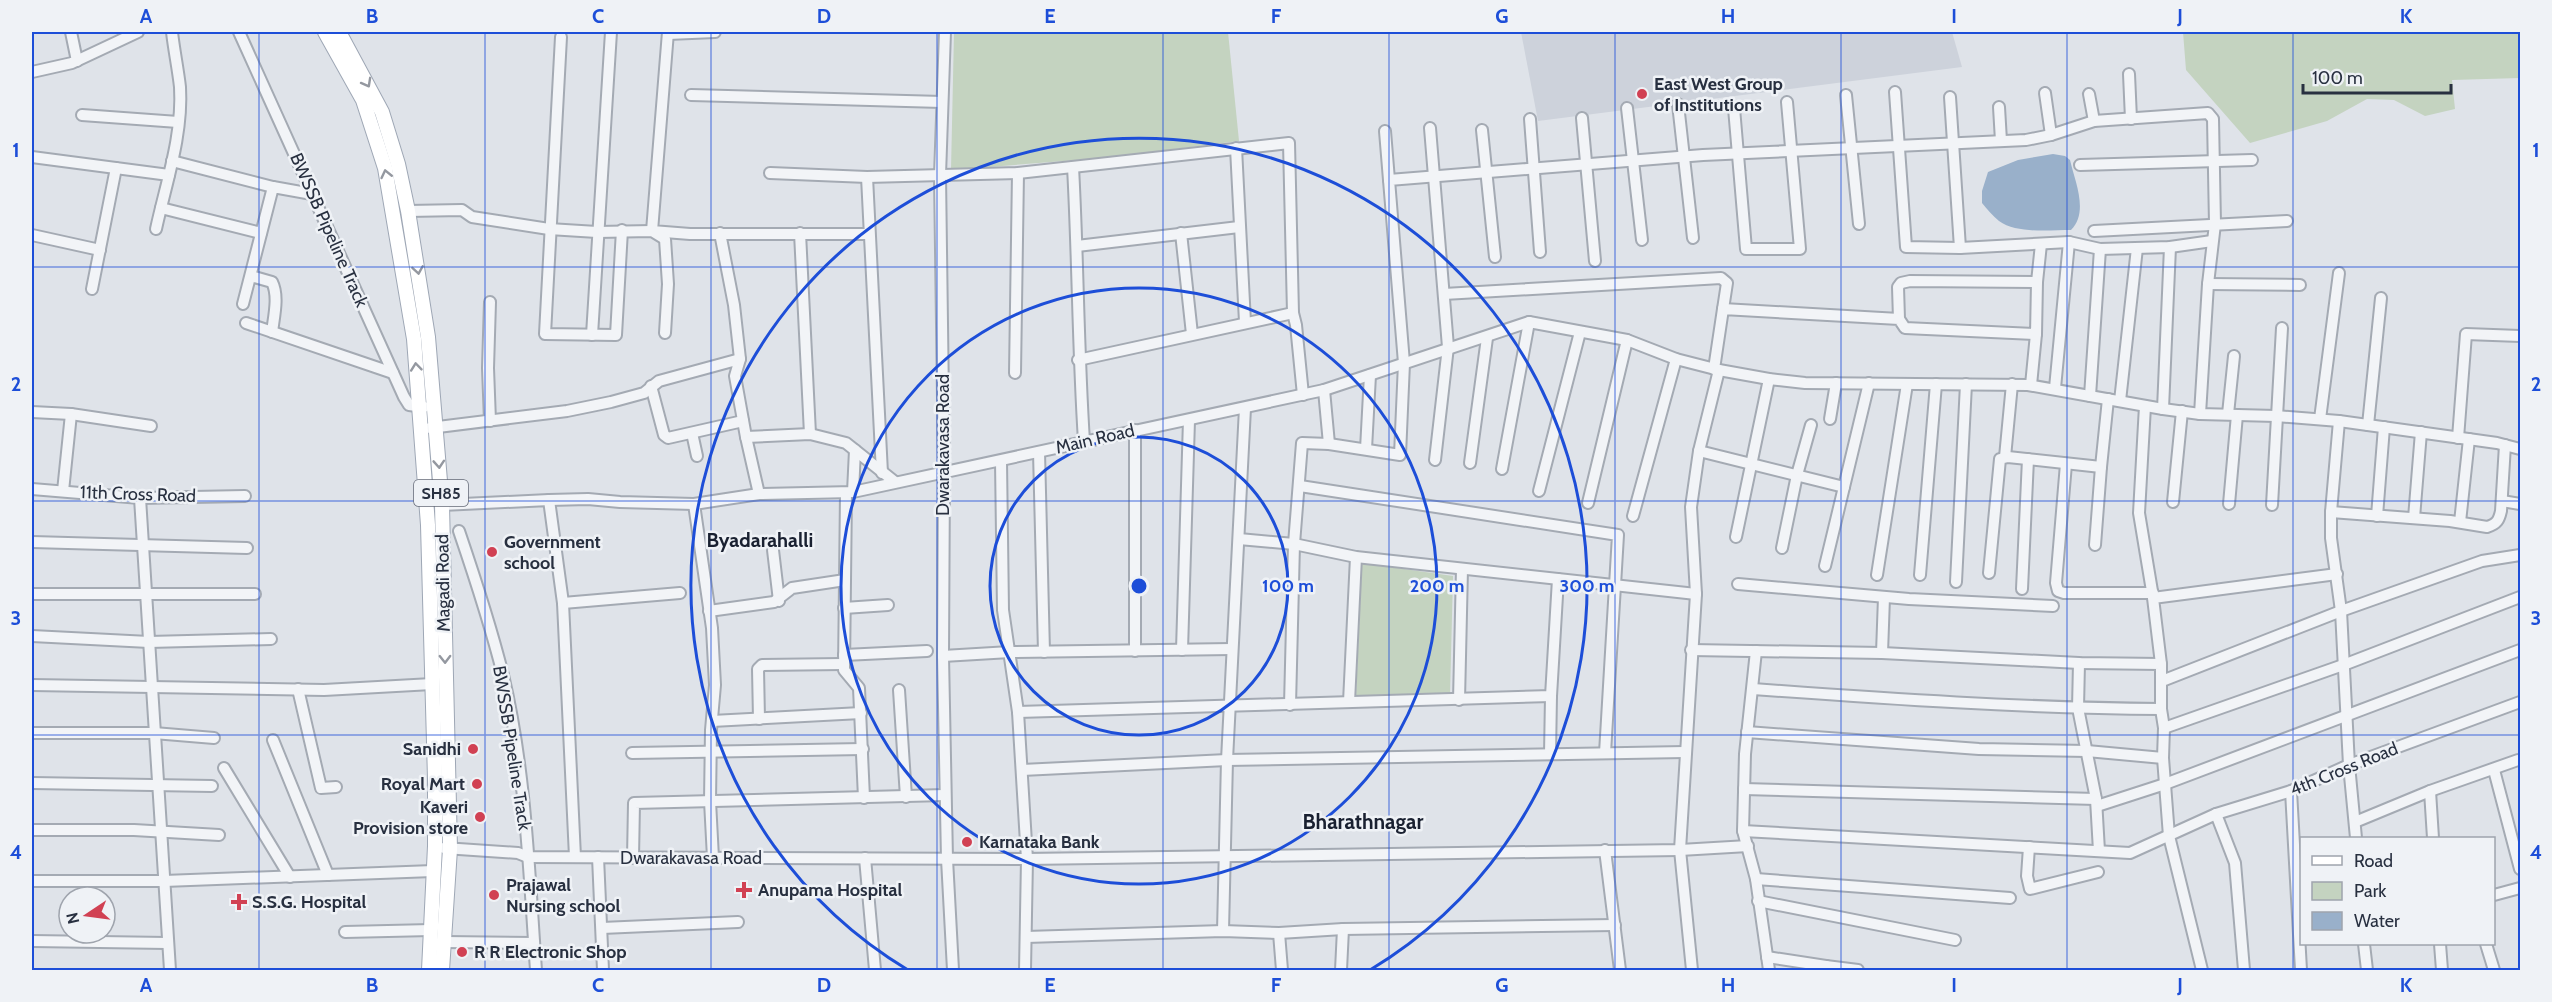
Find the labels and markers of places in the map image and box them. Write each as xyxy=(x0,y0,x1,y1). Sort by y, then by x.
place label: East West Group of Institutions xyxy=(1654,73,1783,116)
marker: East West Group of Institutions xyxy=(1635,87,1649,101)
place label: Government school xyxy=(504,531,601,574)
marker: Government school xyxy=(485,545,499,559)
centre of rings xyxy=(1129,576,1149,596)
place label: Sanidhi xyxy=(403,738,461,760)
marker: Sanidhi xyxy=(466,742,480,756)
place label: Royal Mart xyxy=(381,773,465,795)
marker: Royal Mart xyxy=(470,777,484,791)
place label: Kaveri Provision store xyxy=(353,796,468,839)
marker: Kaveri Provision store xyxy=(473,810,487,824)
place label: Karnataka Bank xyxy=(979,831,1100,853)
marker: Karnataka Bank xyxy=(960,835,974,849)
place label: Prajawal Nursing school xyxy=(506,874,621,917)
place label: Anupama Hospital xyxy=(758,879,903,901)
marker: Anupama Hospital xyxy=(735,881,753,899)
marker: Prajawal Nursing school xyxy=(487,888,501,902)
place label: S.S.G. Hospital xyxy=(252,891,366,913)
marker: S.S.G. Hospital xyxy=(230,893,248,911)
place label: R R Electronic Shop xyxy=(474,941,627,963)
marker: R R Electronic Shop xyxy=(455,945,469,959)

